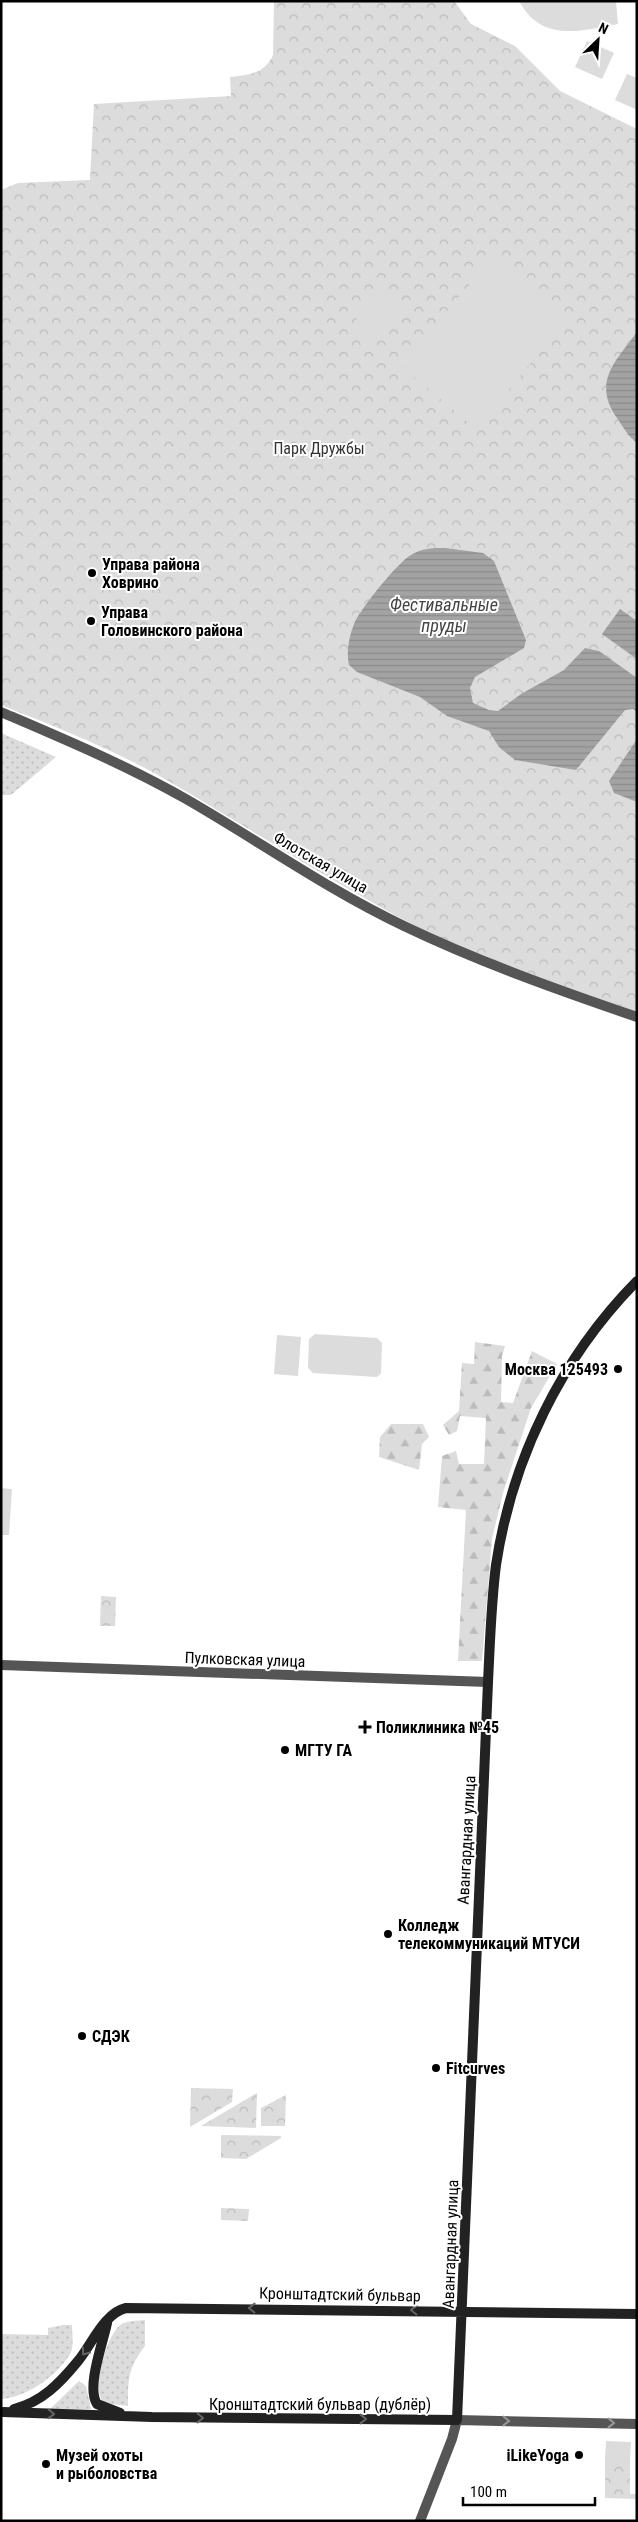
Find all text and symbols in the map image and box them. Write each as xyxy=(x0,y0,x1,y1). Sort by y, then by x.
north arrow xyxy=(573,15,623,65)
text: N xyxy=(596,19,611,37)
park label: Парк Дружбы xyxy=(273,439,365,458)
place label: Управа района Ховрино xyxy=(102,555,200,592)
marker: Управа района Ховрино xyxy=(86,567,98,579)
water label: Фестивальные пруды xyxy=(390,594,498,636)
place label: Управа Головинского района xyxy=(101,603,243,640)
marker: Управа Головинского района xyxy=(85,615,97,627)
street label: Флотская улица xyxy=(270,828,371,897)
place label: Москва 125493 xyxy=(505,1360,608,1379)
marker: Москва 125493 xyxy=(612,1363,624,1375)
street label: Пулковская улица xyxy=(184,1648,306,1671)
place label: Поликлиника №45 xyxy=(376,1718,499,1737)
marker: Поликлиника №45 xyxy=(358,1720,372,1734)
place label: МГТУ ГА xyxy=(295,1741,352,1760)
marker: МГТУ ГА xyxy=(279,1744,291,1756)
street label: Авангардная улица xyxy=(454,1775,479,1905)
place label: Колледж телекоммуникаций МТУСИ xyxy=(398,1916,580,1953)
marker: Колледж телекоммуникаций МТУСИ xyxy=(382,1928,394,1940)
place label: СДЭК xyxy=(92,2027,131,2046)
marker: СДЭК xyxy=(76,2030,88,2042)
place label: Fitcurves xyxy=(446,2059,505,2078)
marker: Fitcurves xyxy=(430,2062,442,2074)
street label: Авангардная улица xyxy=(439,2179,462,2309)
street label: Кронштадтский бульвар xyxy=(259,2284,421,2305)
one-way arrow xyxy=(247,2303,255,2313)
one-way arrow xyxy=(410,2305,418,2315)
one-way arrow xyxy=(82,2346,91,2356)
street label: Кронштадтский бульвар (дублёр) xyxy=(209,2395,431,2414)
one-way arrow xyxy=(48,2408,56,2419)
one-way arrow xyxy=(197,2413,205,2423)
one-way arrow xyxy=(360,2414,367,2424)
one-way arrow xyxy=(502,2416,510,2426)
one-way arrow xyxy=(608,2418,615,2428)
place label: Музей охоты и рыболовства xyxy=(56,2446,158,2483)
place label: iLikeYoga xyxy=(506,2446,569,2465)
marker: iLikeYoga xyxy=(573,2449,585,2461)
marker: Музей охоты и рыболовства xyxy=(40,2458,52,2470)
scale bar xyxy=(463,2474,596,2506)
text: 100 m xyxy=(470,2483,507,2501)

